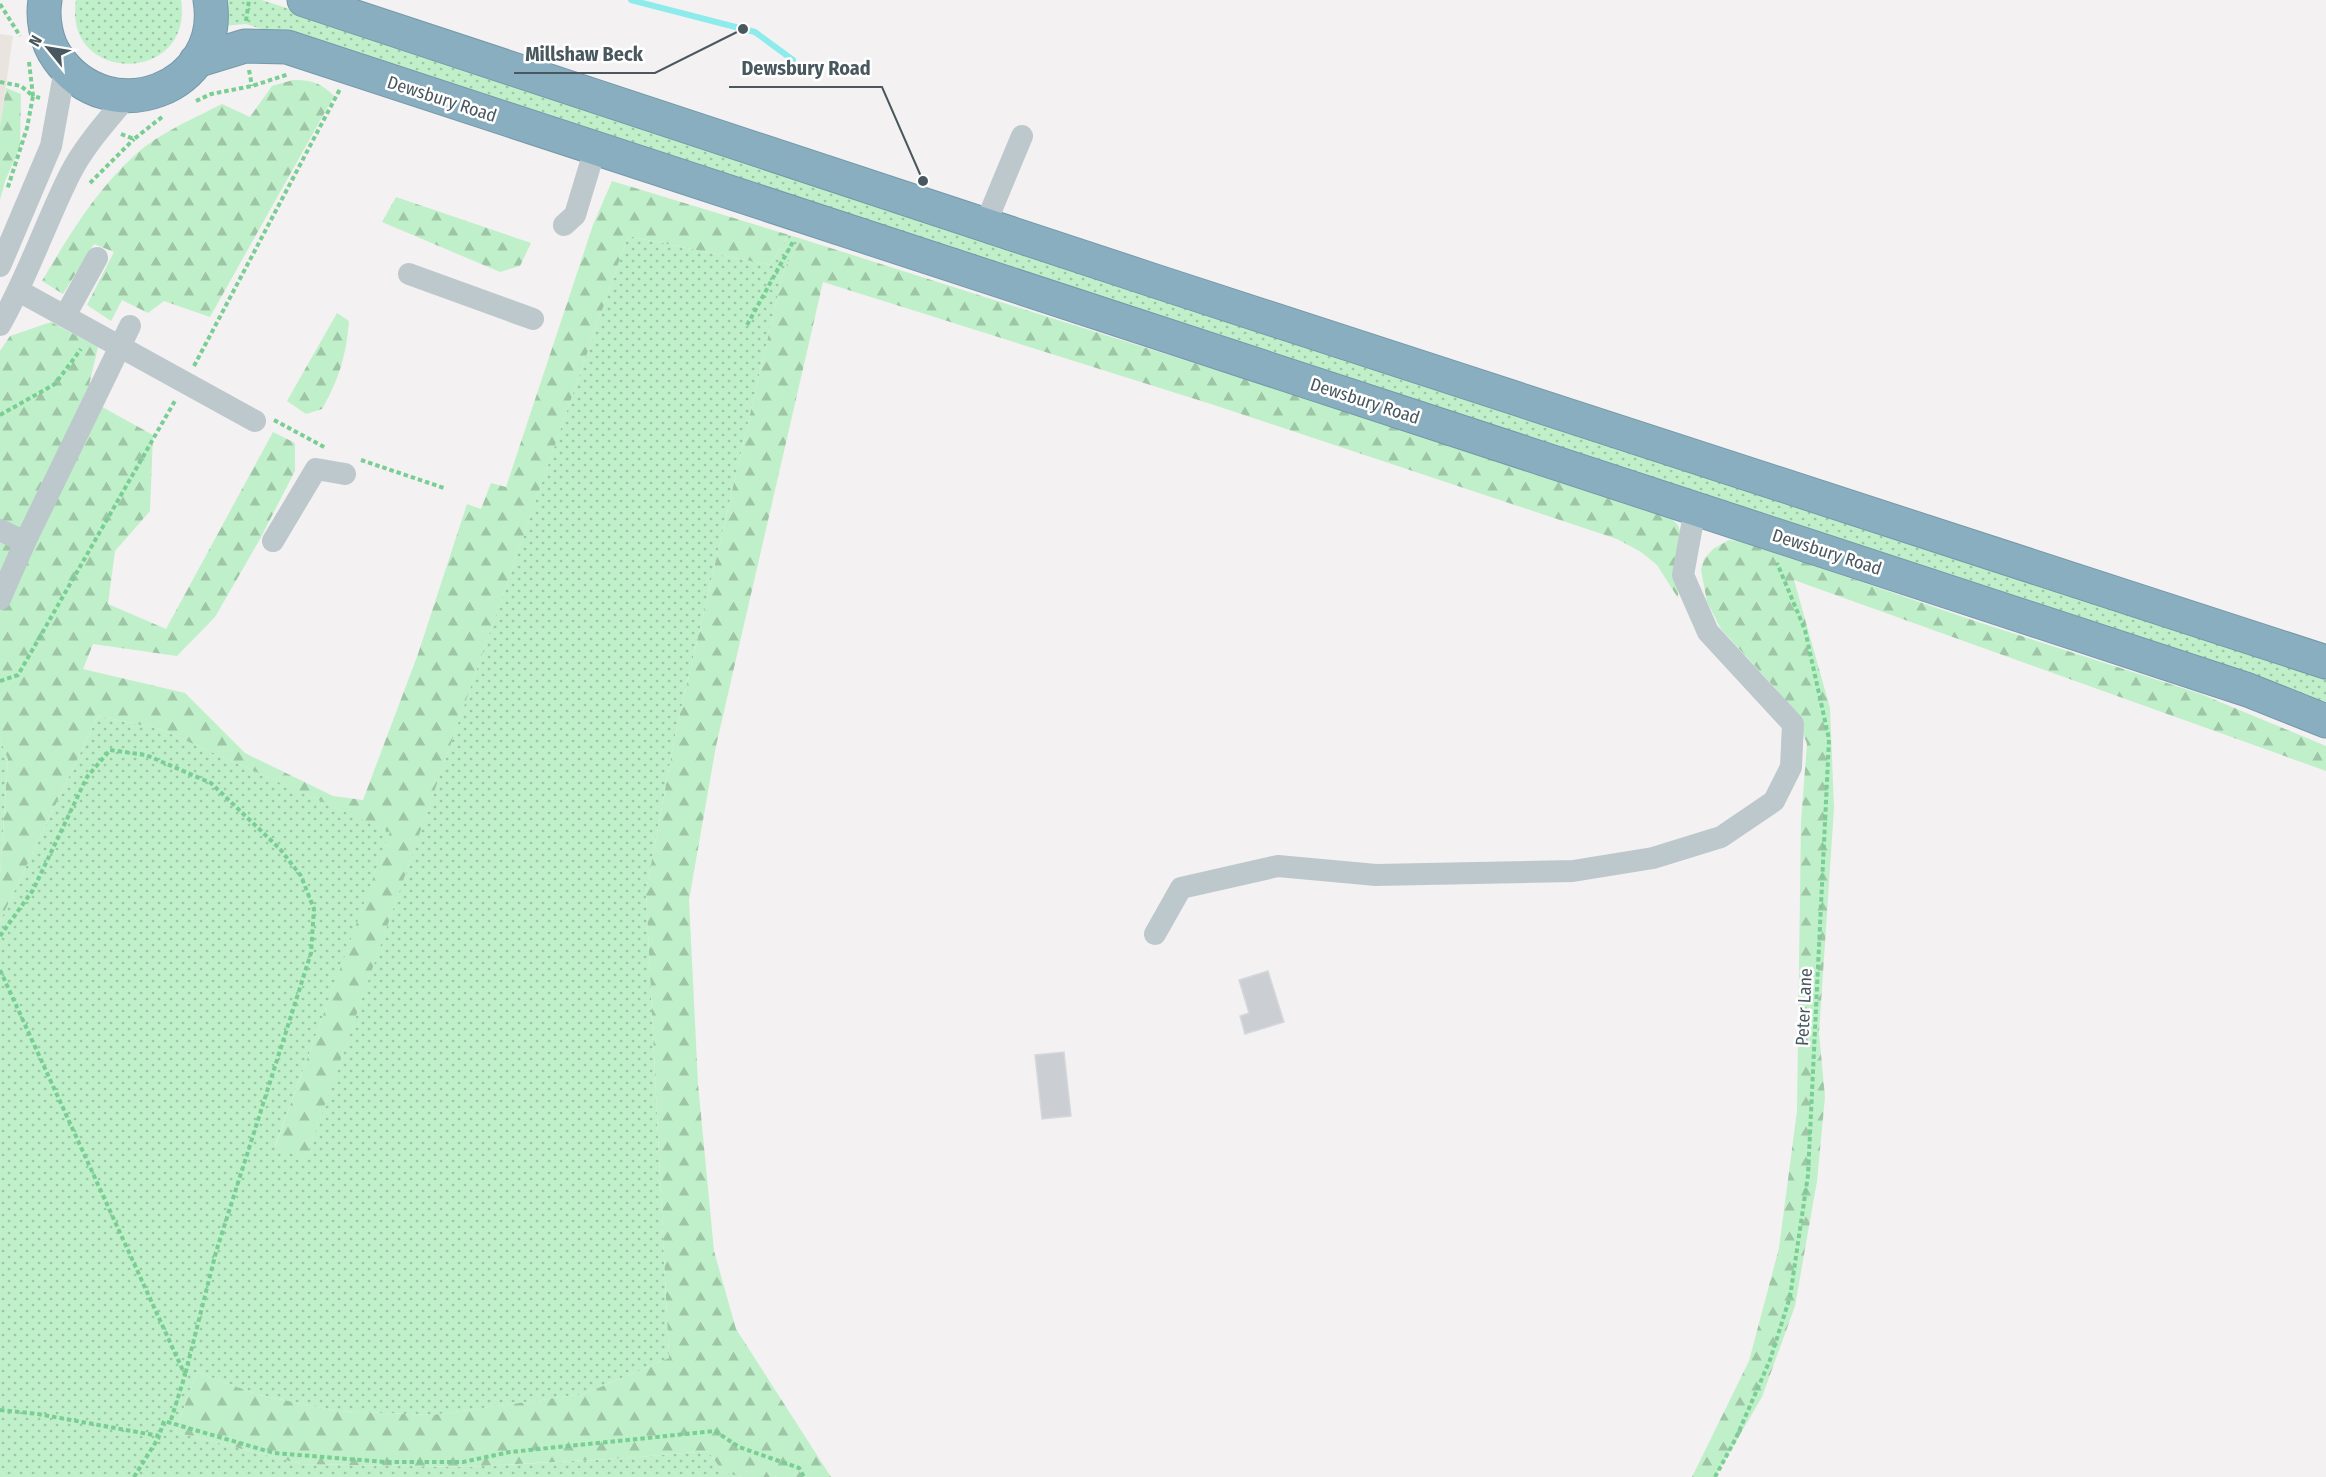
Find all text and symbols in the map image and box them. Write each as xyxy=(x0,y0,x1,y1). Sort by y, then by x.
north arrow xyxy=(18,18,78,78)
text: N xyxy=(25,32,46,50)
callout: Millshaw Beck xyxy=(514,35,655,73)
text: Millshaw Beck xyxy=(525,42,644,66)
callout: Dewsbury Road xyxy=(729,49,882,87)
text: Dewsbury Road xyxy=(741,56,871,80)
street label: Dewsbury Road xyxy=(385,71,499,127)
street label: Dewsbury Road xyxy=(1308,373,1422,429)
street label: Dewsbury Road xyxy=(1770,524,1884,580)
street label: Peter Lane xyxy=(1791,967,1817,1046)

